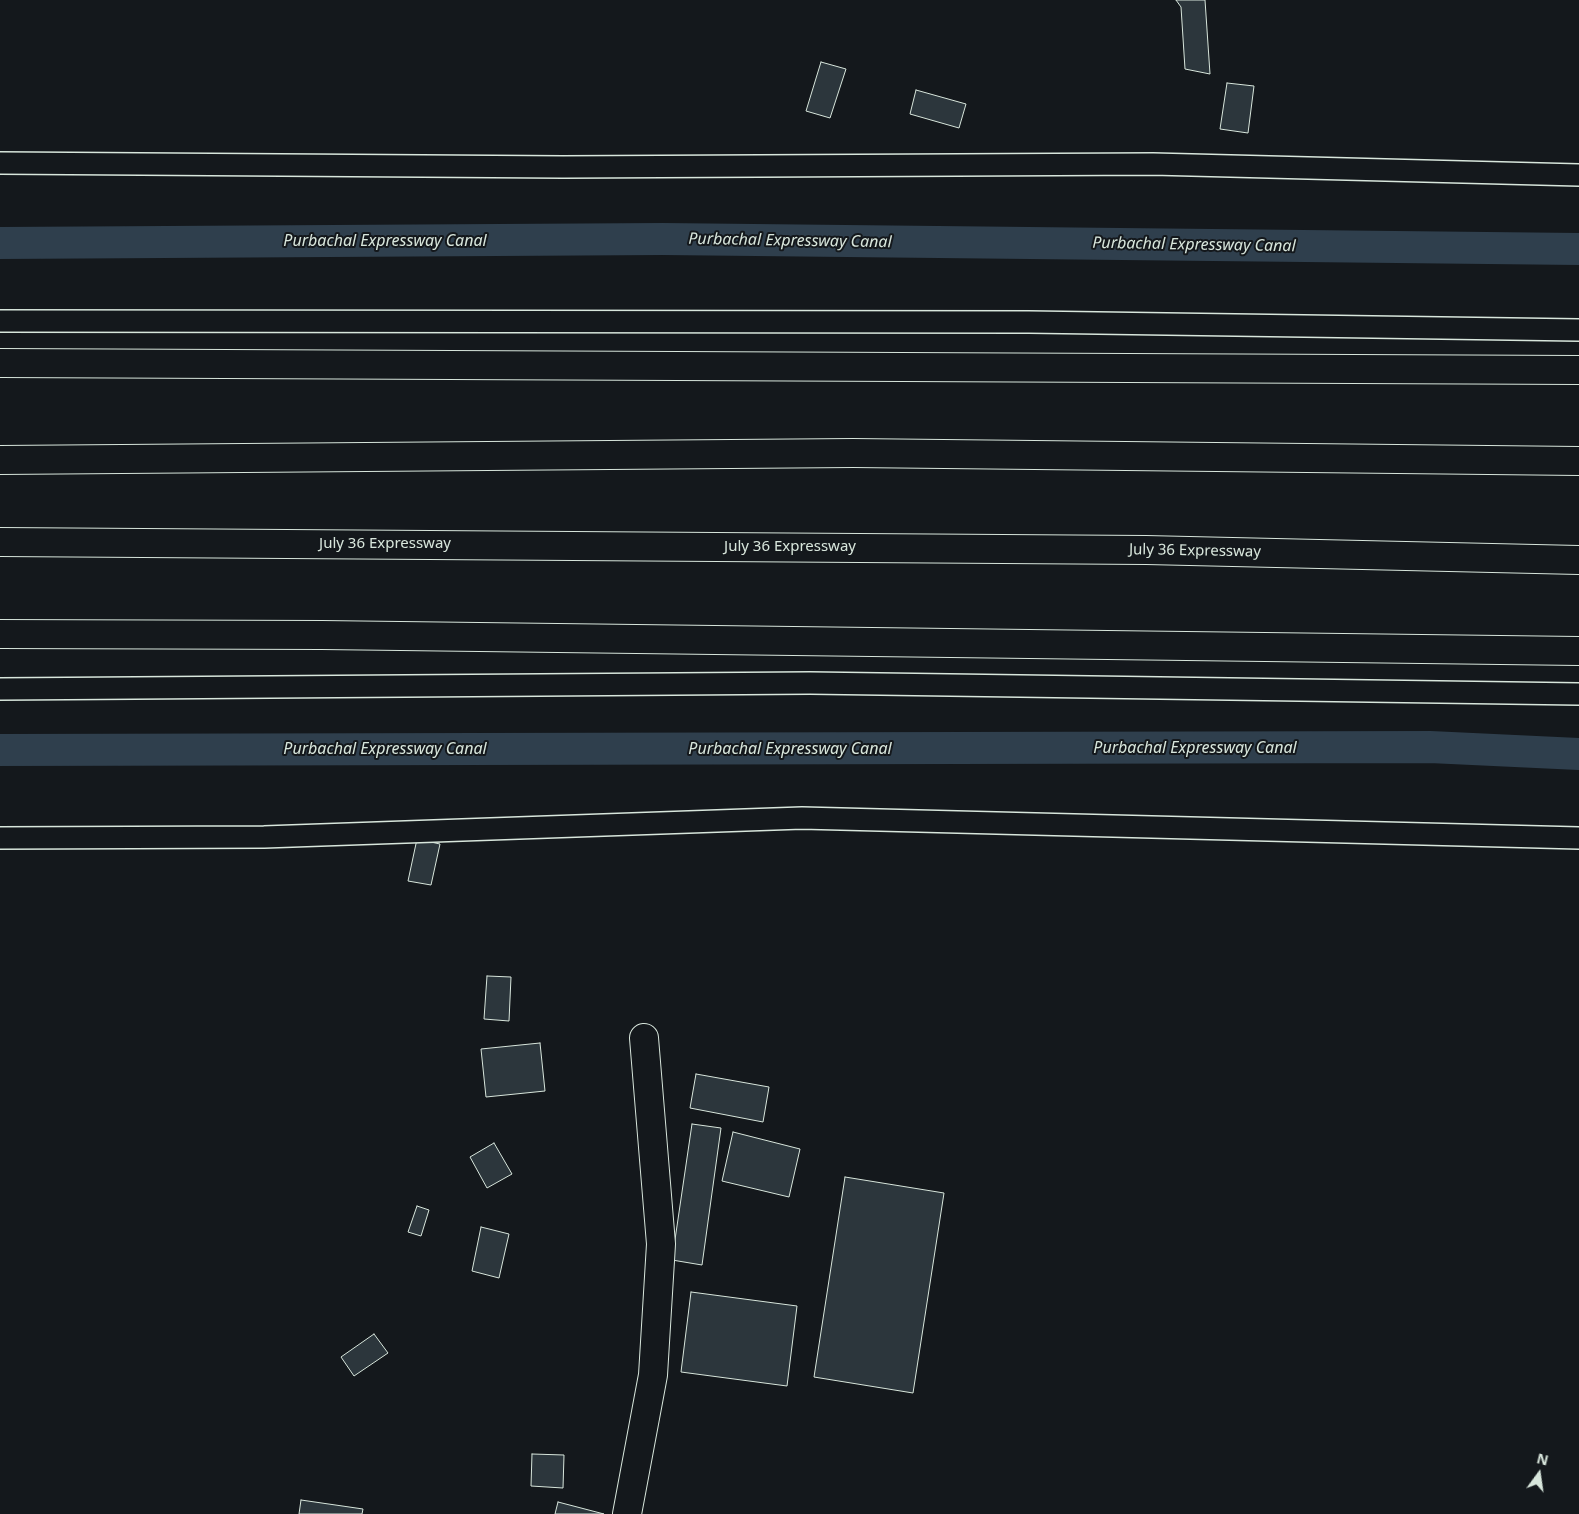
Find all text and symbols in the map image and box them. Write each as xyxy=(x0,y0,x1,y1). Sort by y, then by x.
water label: Purbachal Expressway Canal xyxy=(688,230,892,252)
water label: Purbachal Expressway Canal xyxy=(283,231,487,251)
water label: Purbachal Expressway Canal xyxy=(1092,234,1296,256)
street label: July 36 Expressway xyxy=(319,535,451,553)
street label: July 36 Expressway xyxy=(724,538,856,556)
street label: July 36 Expressway xyxy=(1129,541,1261,561)
water label: Purbachal Expressway Canal xyxy=(1093,738,1297,758)
water label: Purbachal Expressway Canal xyxy=(283,739,487,759)
water label: Purbachal Expressway Canal xyxy=(688,739,892,759)
text: N xyxy=(1535,1448,1551,1470)
north arrow xyxy=(1514,1449,1564,1499)

